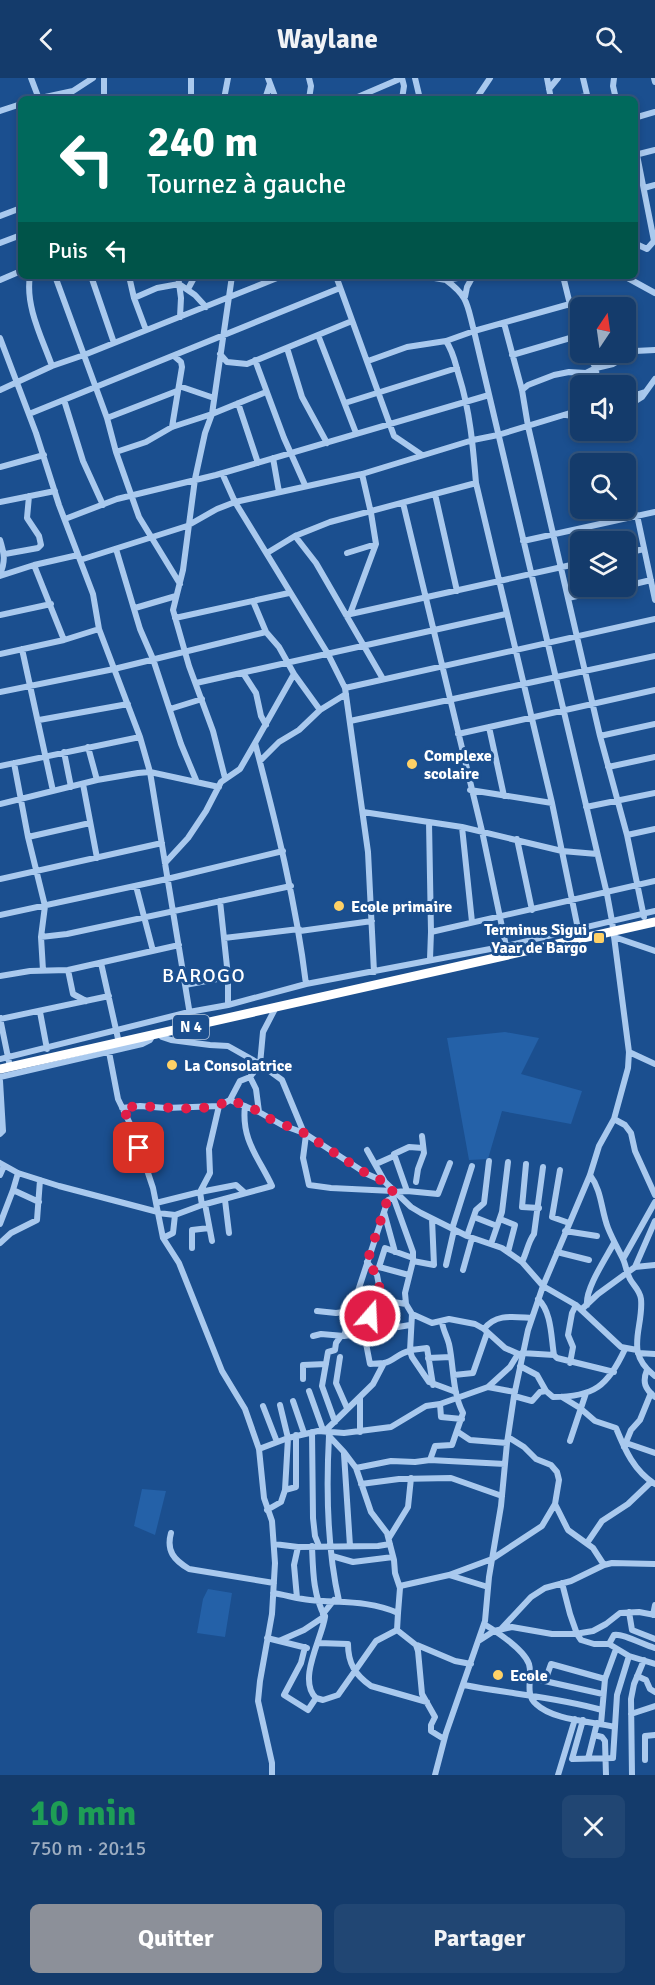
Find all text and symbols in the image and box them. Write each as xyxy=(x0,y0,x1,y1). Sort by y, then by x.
icon: back xyxy=(30,23,63,56)
text: Waylane xyxy=(277,23,378,56)
icon: search xyxy=(592,23,625,56)
text: 240 m xyxy=(147,117,258,168)
icon: left xyxy=(48,120,126,198)
text: Tournez à gauche xyxy=(147,168,346,201)
icon: left xyxy=(100,234,133,267)
text: Puis xyxy=(48,237,88,264)
north arrow xyxy=(570,297,636,363)
map controls xyxy=(570,297,636,597)
button: sound xyxy=(570,375,636,441)
button: search xyxy=(570,453,636,519)
button: layers xyxy=(570,531,636,597)
place label: Complexe scolaire xyxy=(424,746,492,784)
marker: Complexe scolaire xyxy=(405,757,419,771)
place label: Ecole primaire xyxy=(351,897,452,917)
marker: Ecole primaire xyxy=(332,899,346,913)
place label: Terminus Sigui Yaar de Bargo xyxy=(484,920,587,958)
marker: Terminus Sigui Yaar de Bargo xyxy=(592,931,606,945)
district label: BAROGO xyxy=(162,963,246,988)
road number: N 4 xyxy=(173,1015,209,1039)
place label: La Consolatrice xyxy=(184,1056,292,1076)
marker: La Consolatrice xyxy=(165,1058,179,1072)
pin xyxy=(113,1122,164,1173)
icon: arrive xyxy=(122,1131,155,1164)
position arrow xyxy=(338,1284,402,1348)
place label: Ecole xyxy=(510,1666,548,1686)
marker: Ecole xyxy=(491,1668,505,1682)
text: 10 min xyxy=(30,1791,136,1836)
button: close xyxy=(562,1795,625,1858)
text: 750 m · 20:15 xyxy=(30,1836,146,1861)
button: Quitter xyxy=(30,1904,322,1973)
button: Partager xyxy=(334,1904,625,1973)

